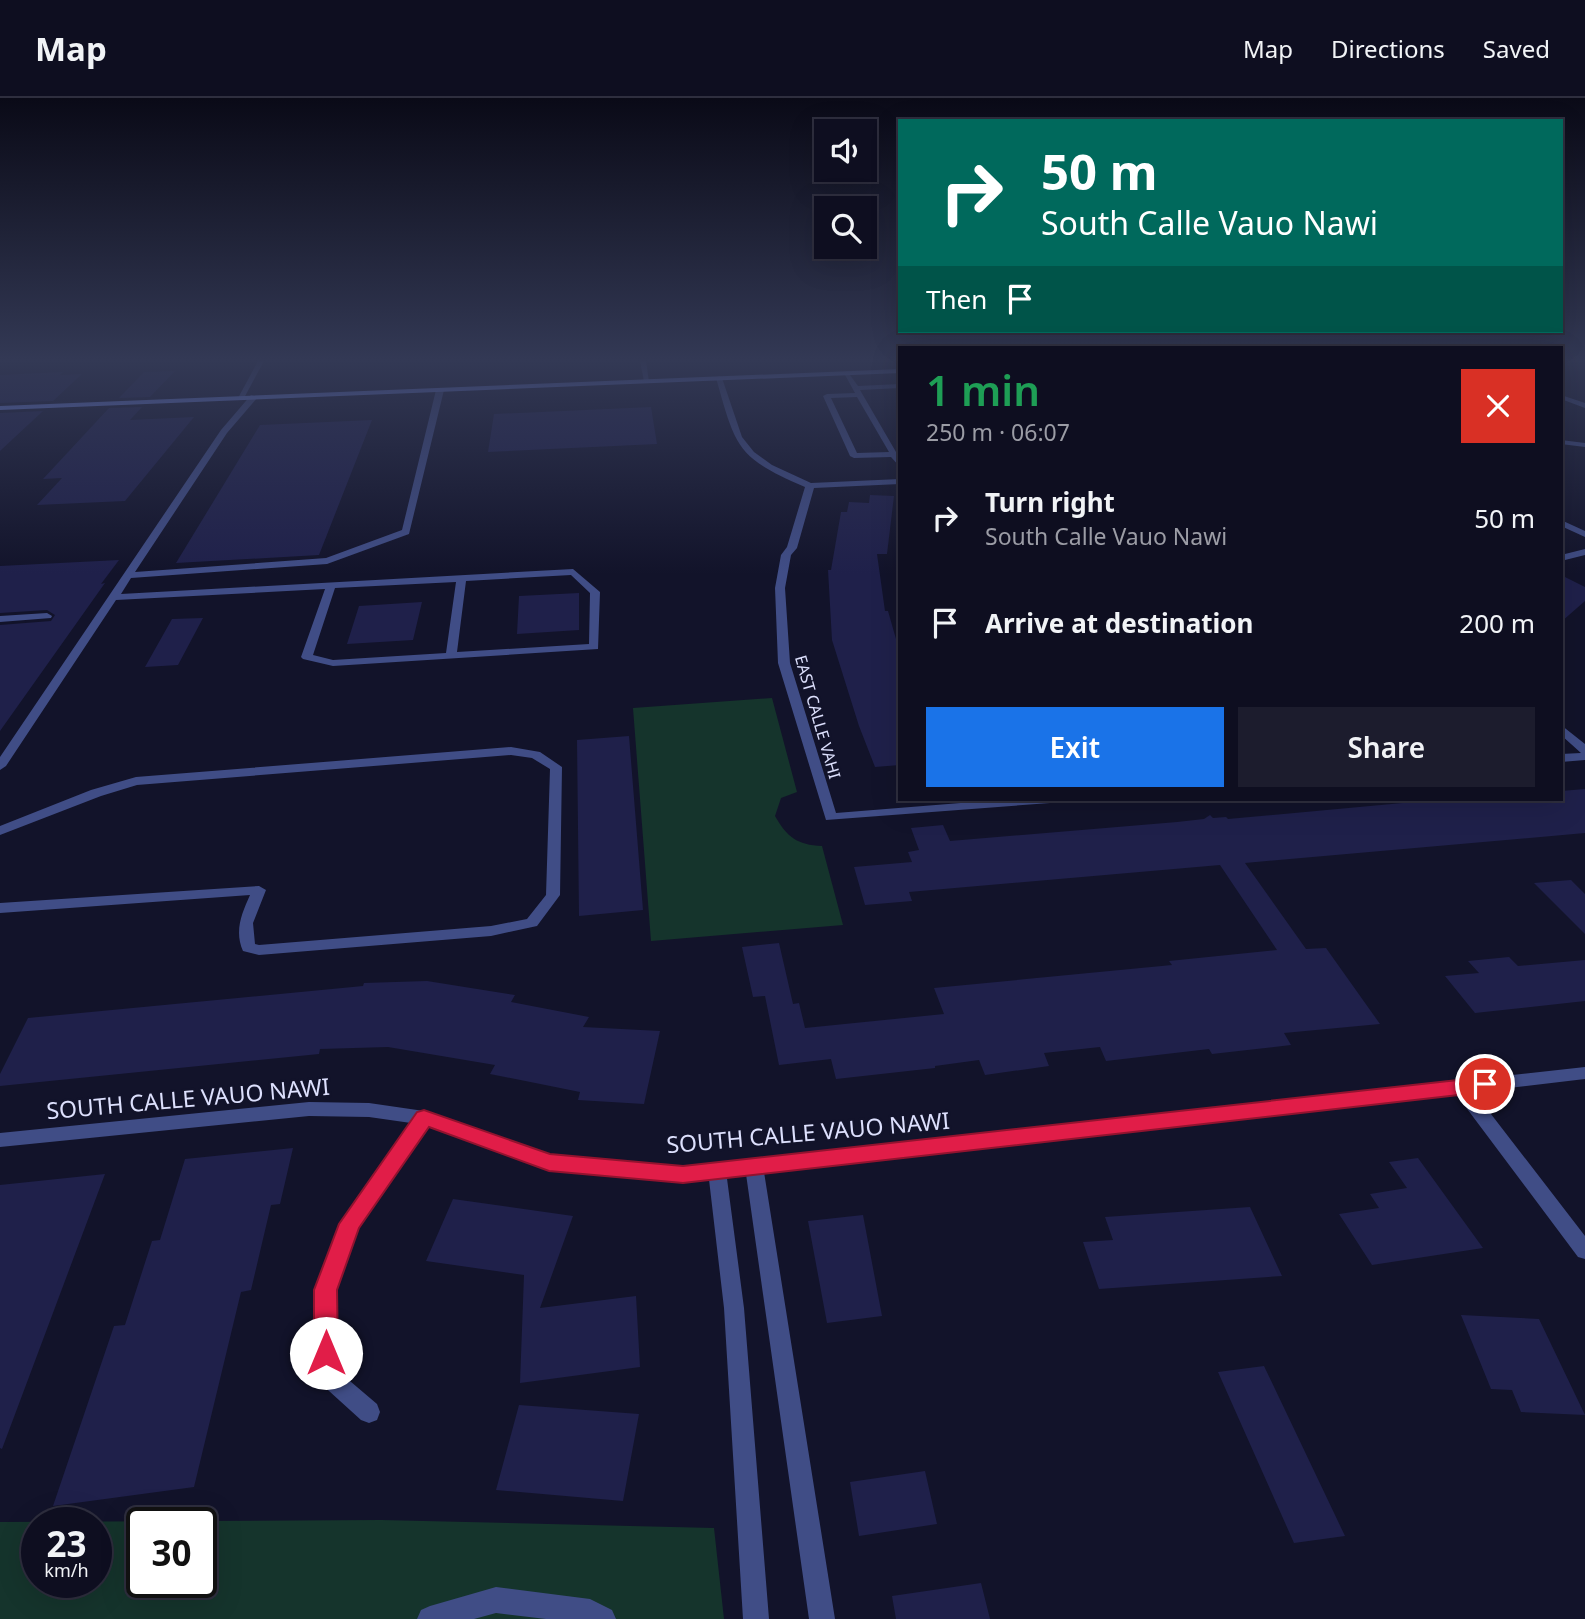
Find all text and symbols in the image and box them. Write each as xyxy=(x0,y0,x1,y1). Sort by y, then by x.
text: Map xyxy=(35,26,107,71)
text: Map xyxy=(1243,32,1293,65)
text: Directions xyxy=(1331,32,1445,65)
text: Saved xyxy=(1483,32,1550,65)
map controls xyxy=(814,119,877,259)
button: sound xyxy=(814,119,877,182)
text: 50 m xyxy=(1041,138,1158,204)
icon: right xyxy=(926,147,1017,238)
button: search xyxy=(814,196,877,259)
text: South Calle Vauo Nawi xyxy=(1041,201,1378,244)
icon: arrive xyxy=(1001,280,1039,318)
text: Then xyxy=(926,281,987,317)
text: 1 min xyxy=(926,361,1040,418)
button: close xyxy=(1461,369,1535,443)
text: 250 m · 06:07 xyxy=(926,416,1070,448)
text: Turn right xyxy=(985,484,1115,520)
icon: right xyxy=(926,499,964,537)
text: 50 m xyxy=(1474,500,1535,536)
text: South Calle Vauo Nawi xyxy=(985,520,1227,552)
icon: arrive xyxy=(926,604,964,642)
text: Arrive at destination xyxy=(985,605,1254,641)
text: 200 m xyxy=(1459,605,1535,641)
street label: EAST CALLE VAHI xyxy=(790,653,846,781)
button: Exit xyxy=(926,707,1224,787)
button: Share xyxy=(1238,707,1535,787)
pin xyxy=(1455,1054,1515,1114)
icon: arrive xyxy=(1466,1065,1504,1103)
street label: SOUTH CALLE VAUO NAWI xyxy=(45,1070,331,1126)
street label: SOUTH CALLE VAUO NAWI xyxy=(665,1104,951,1160)
position arrow xyxy=(289,1316,363,1390)
speed limit sign: 30 xyxy=(126,1507,217,1598)
text: 23 xyxy=(46,1520,87,1567)
text: km/h xyxy=(44,1558,89,1582)

